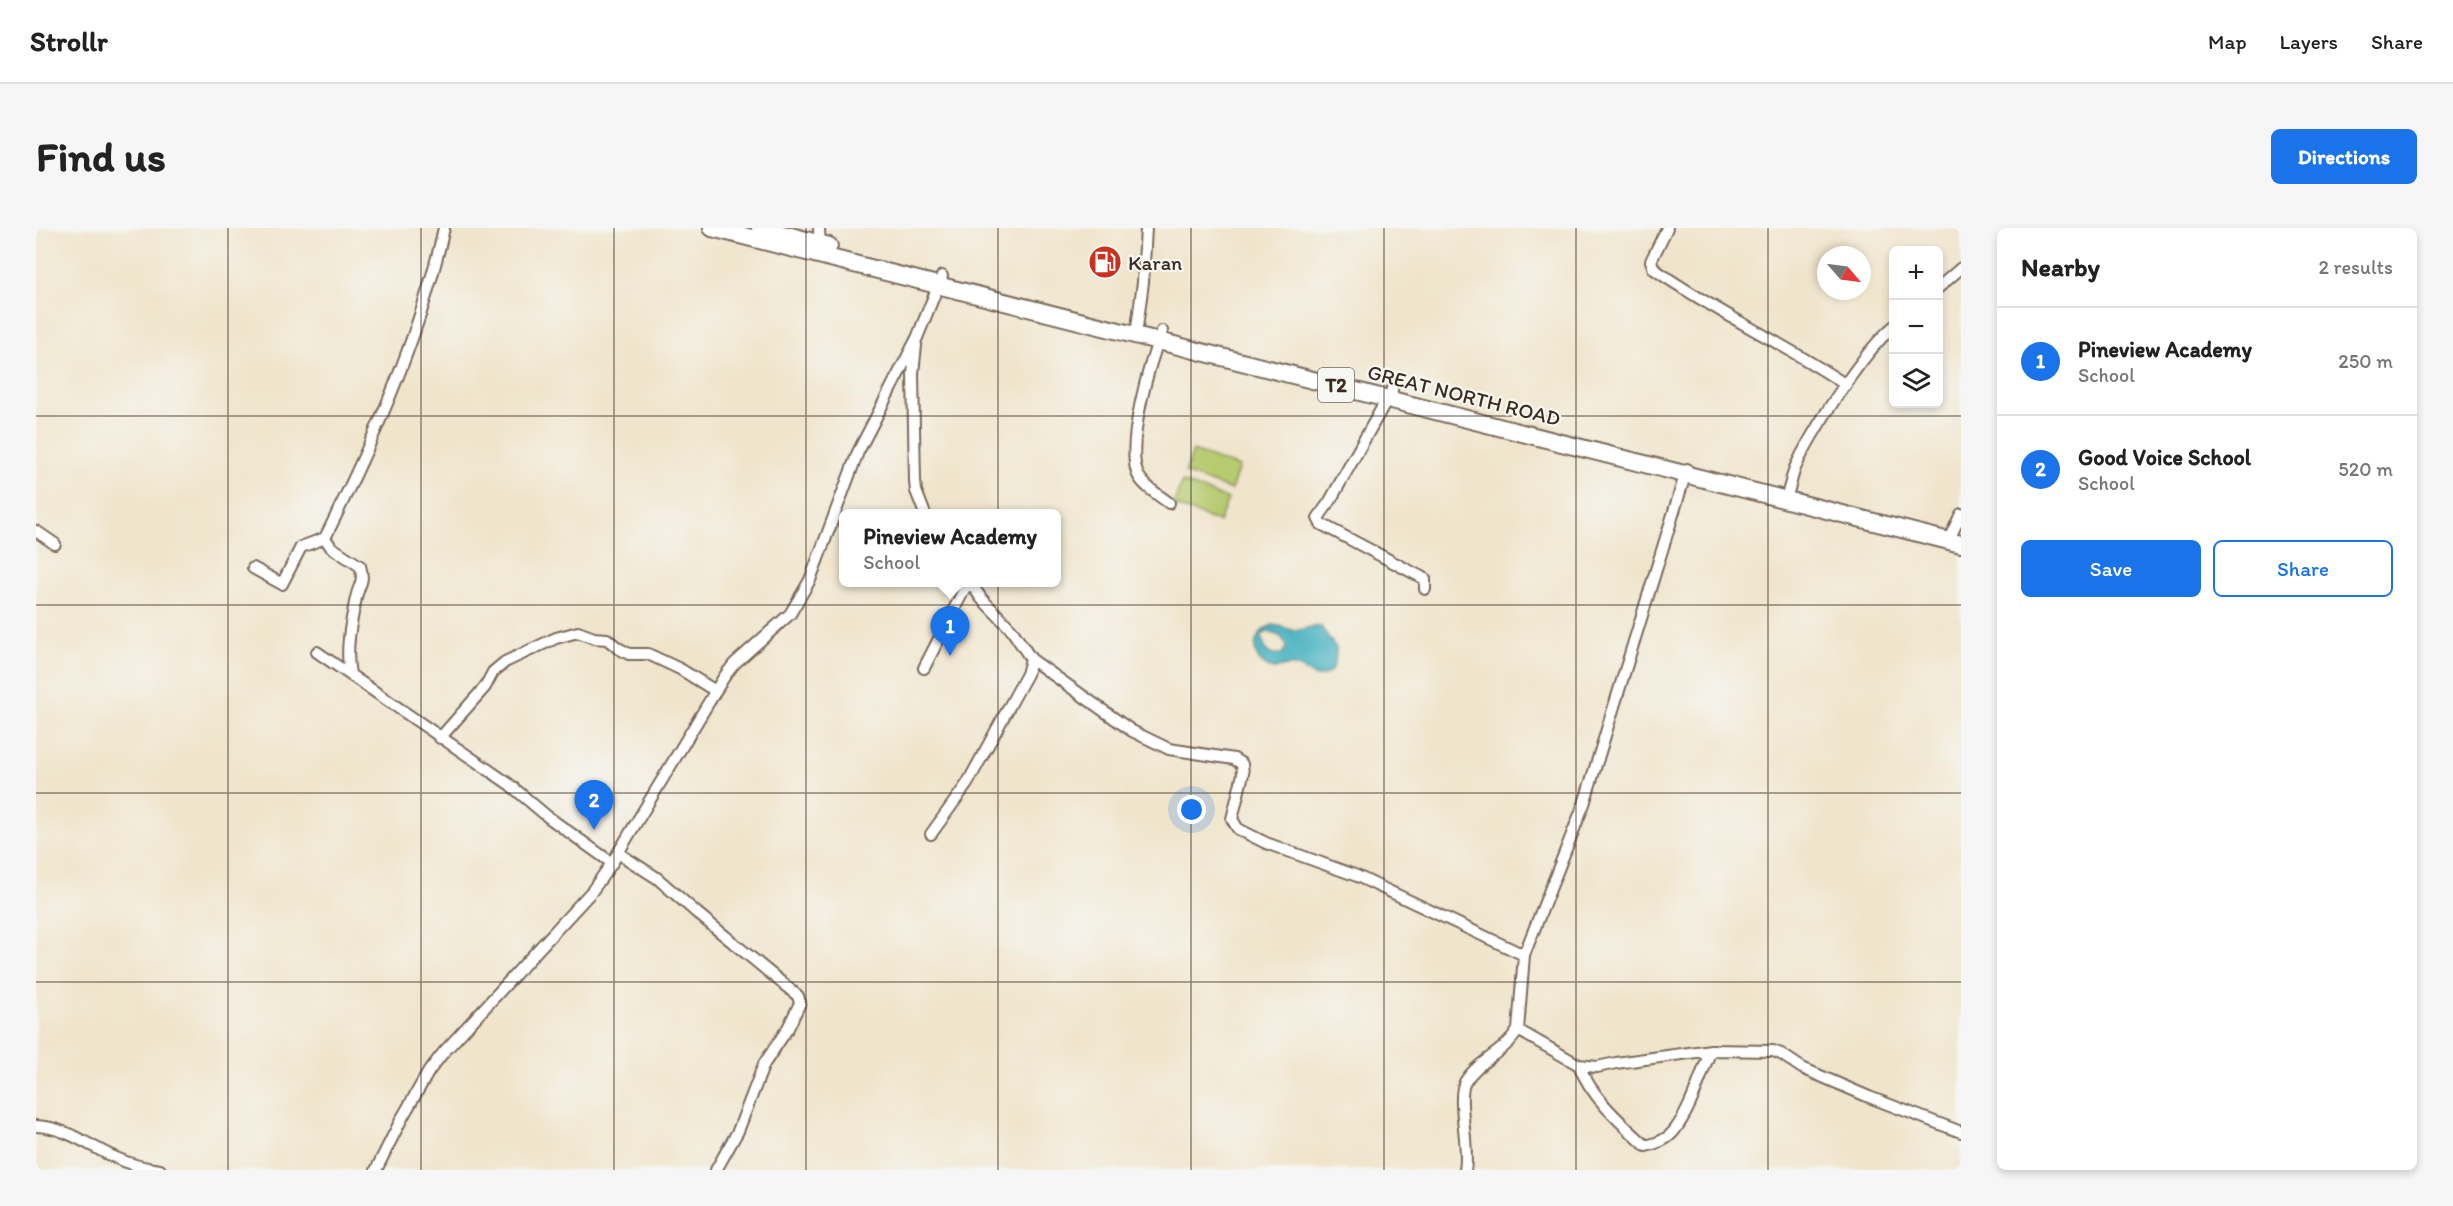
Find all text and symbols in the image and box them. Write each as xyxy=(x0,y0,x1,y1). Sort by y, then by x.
text: Strollr xyxy=(30,24,108,58)
text: Map xyxy=(2208,29,2247,54)
text: Layers xyxy=(2280,29,2338,54)
text: Share xyxy=(2371,29,2423,54)
button: Directions xyxy=(2271,129,2417,184)
text: Find us xyxy=(36,131,166,182)
fuel station icon: Karan xyxy=(1087,244,1123,280)
north arrow xyxy=(1817,246,1871,300)
map controls xyxy=(1889,246,1943,408)
button: + xyxy=(1889,246,1943,300)
place label: Karan xyxy=(1128,250,1182,275)
text: Nearby xyxy=(2021,251,2100,283)
text: 2 results xyxy=(2319,255,2393,279)
button: − xyxy=(1889,300,1943,354)
text: Pineview Academy xyxy=(2078,336,2252,363)
text: 1 xyxy=(2036,349,2045,373)
text: 250 m xyxy=(2338,349,2393,373)
button: layers xyxy=(1889,354,1943,408)
street label: GREAT NORTH ROAD xyxy=(1365,359,1563,431)
text: School xyxy=(2078,363,2135,387)
road number: T2 xyxy=(1318,368,1354,402)
text: Good Voice School xyxy=(2078,444,2251,471)
text: 2 xyxy=(2035,457,2046,481)
text: 520 m xyxy=(2338,457,2393,481)
text: School xyxy=(2078,471,2135,495)
popup xyxy=(839,509,1061,587)
text: Pineview Academy xyxy=(863,523,1037,550)
button: Save xyxy=(2021,540,2201,597)
button: Share xyxy=(2213,540,2393,597)
text: School xyxy=(863,550,920,574)
pin: 1 xyxy=(930,606,970,656)
pin: 2 xyxy=(574,780,614,830)
your location xyxy=(1177,795,1206,824)

